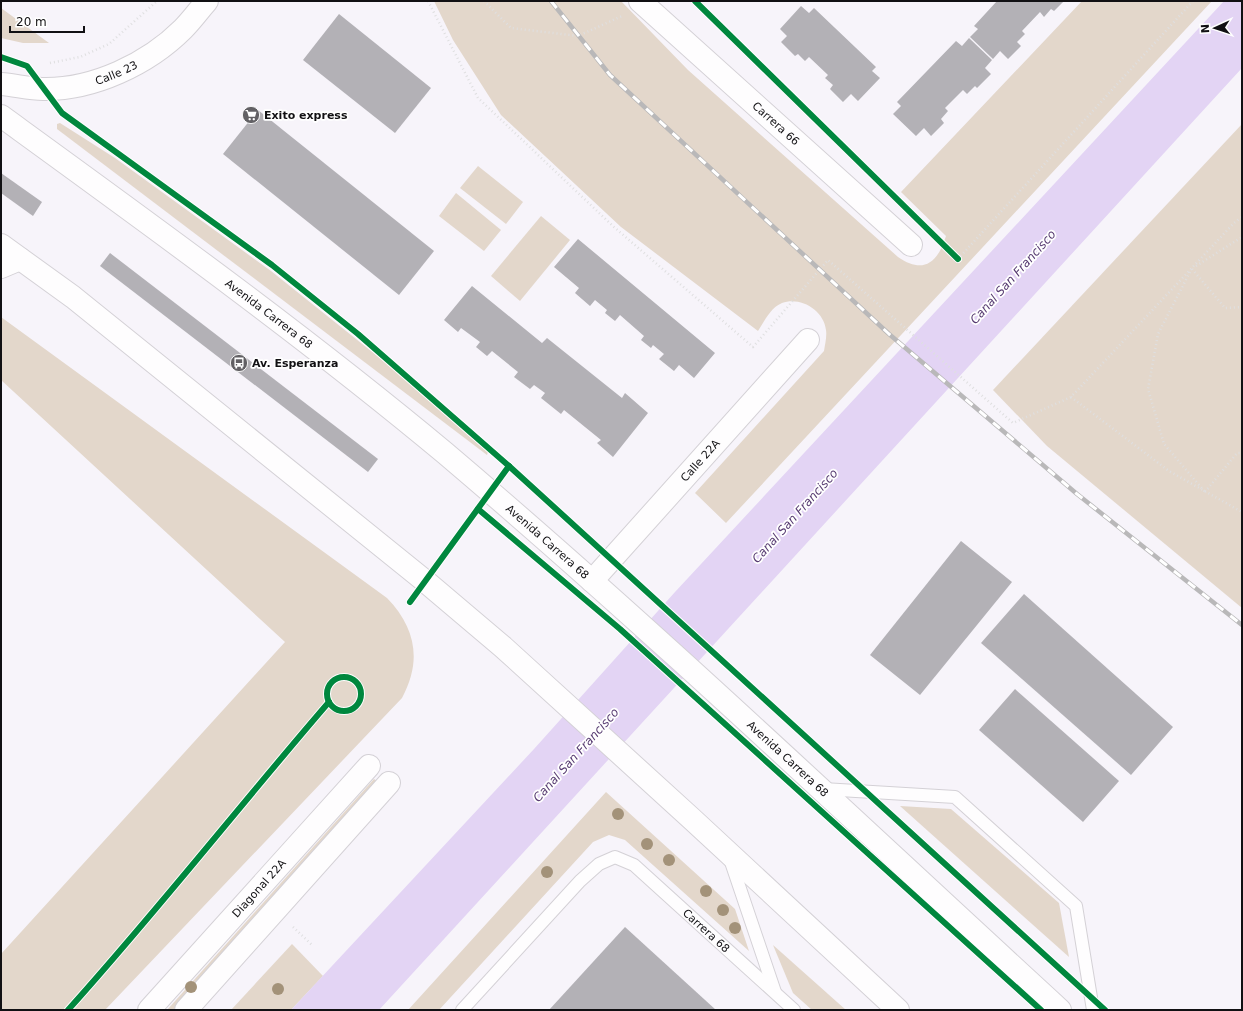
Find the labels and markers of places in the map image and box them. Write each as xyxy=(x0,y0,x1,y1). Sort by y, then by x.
supermarket icon: Exito express xyxy=(241,105,261,125)
place label: Exito express xyxy=(264,109,348,122)
bus stop icon: Av. Esperanza xyxy=(229,353,249,373)
place label: Av. Esperanza xyxy=(252,357,338,370)

